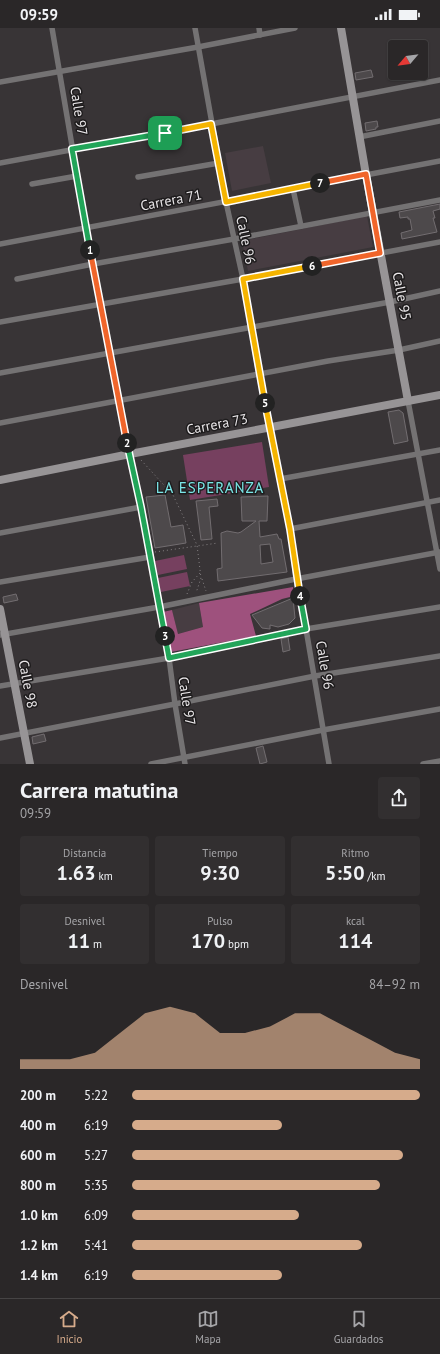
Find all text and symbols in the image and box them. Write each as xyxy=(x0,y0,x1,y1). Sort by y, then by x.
text: 09:59 xyxy=(20,5,58,24)
north arrow xyxy=(388,40,428,80)
map controls xyxy=(388,40,428,80)
street label: Calle 97 xyxy=(66,85,92,137)
pin xyxy=(148,116,182,150)
icon: arrive xyxy=(154,122,176,144)
pin: 7 xyxy=(310,173,330,193)
text: 7 xyxy=(317,176,323,190)
street label: Carrera 71 xyxy=(139,185,203,215)
street label: Calle 96 xyxy=(232,214,260,266)
pin: 1 xyxy=(80,240,100,260)
text: 1 xyxy=(87,243,93,257)
pin: 6 xyxy=(302,256,322,276)
text: 6 xyxy=(309,259,315,273)
street label: Calle 95 xyxy=(388,270,416,322)
pin: 5 xyxy=(255,393,275,413)
text: 5 xyxy=(262,396,268,410)
street label: Carrera 73 xyxy=(185,409,249,439)
pin: 2 xyxy=(117,433,137,453)
text: 2 xyxy=(124,436,130,450)
district label: LA ESPERANZA xyxy=(156,478,264,497)
pin: 4 xyxy=(290,586,310,606)
text: 4 xyxy=(297,589,303,603)
pin: 3 xyxy=(155,626,175,646)
text: 3 xyxy=(162,629,168,643)
street label: Calle 96 xyxy=(312,639,338,691)
street label: Calle 98 xyxy=(14,658,42,710)
street label: Calle 97 xyxy=(174,675,200,727)
text: Carrera matutina xyxy=(20,776,178,804)
button: share xyxy=(378,777,420,819)
text: 09:59 xyxy=(20,805,51,822)
text: Distancia xyxy=(63,846,106,860)
text: Tiempo xyxy=(202,846,238,860)
text: Ritmo xyxy=(341,846,369,860)
text: 1.63 xyxy=(57,860,96,886)
text: 9:30 xyxy=(200,860,240,886)
text: 5:50 xyxy=(325,860,365,886)
text: km xyxy=(96,869,113,883)
text: /km xyxy=(365,869,386,883)
text: Desnivel xyxy=(64,914,105,928)
text: Pulso xyxy=(207,914,233,928)
text: kcal xyxy=(346,914,365,928)
text: 11 xyxy=(67,928,90,954)
text: 170 xyxy=(191,928,225,954)
text: 114 xyxy=(338,928,372,954)
text: m xyxy=(90,937,102,951)
text: bpm xyxy=(225,937,249,951)
text: Desnivel xyxy=(20,976,68,993)
text: 84–92 m xyxy=(369,976,420,993)
text: 200 m xyxy=(20,1087,56,1104)
text: 5:22 xyxy=(84,1087,108,1104)
text: 400 m xyxy=(20,1117,56,1134)
text: 6:19 xyxy=(84,1117,108,1134)
text: 600 m xyxy=(20,1147,56,1164)
text: 5:27 xyxy=(84,1147,108,1164)
text: 800 m xyxy=(20,1177,56,1194)
text: 5:35 xyxy=(84,1177,108,1194)
text: 1.0 km xyxy=(20,1207,58,1224)
text: 6:09 xyxy=(84,1207,108,1224)
text: 1.2 km xyxy=(20,1237,58,1254)
text: 5:41 xyxy=(84,1237,108,1254)
text: 1.4 km xyxy=(20,1267,58,1284)
text: 6:19 xyxy=(84,1267,108,1284)
tab: Inicio xyxy=(56,1308,82,1346)
tab: Mapa xyxy=(195,1308,221,1346)
tab: Guardados xyxy=(334,1308,384,1346)

